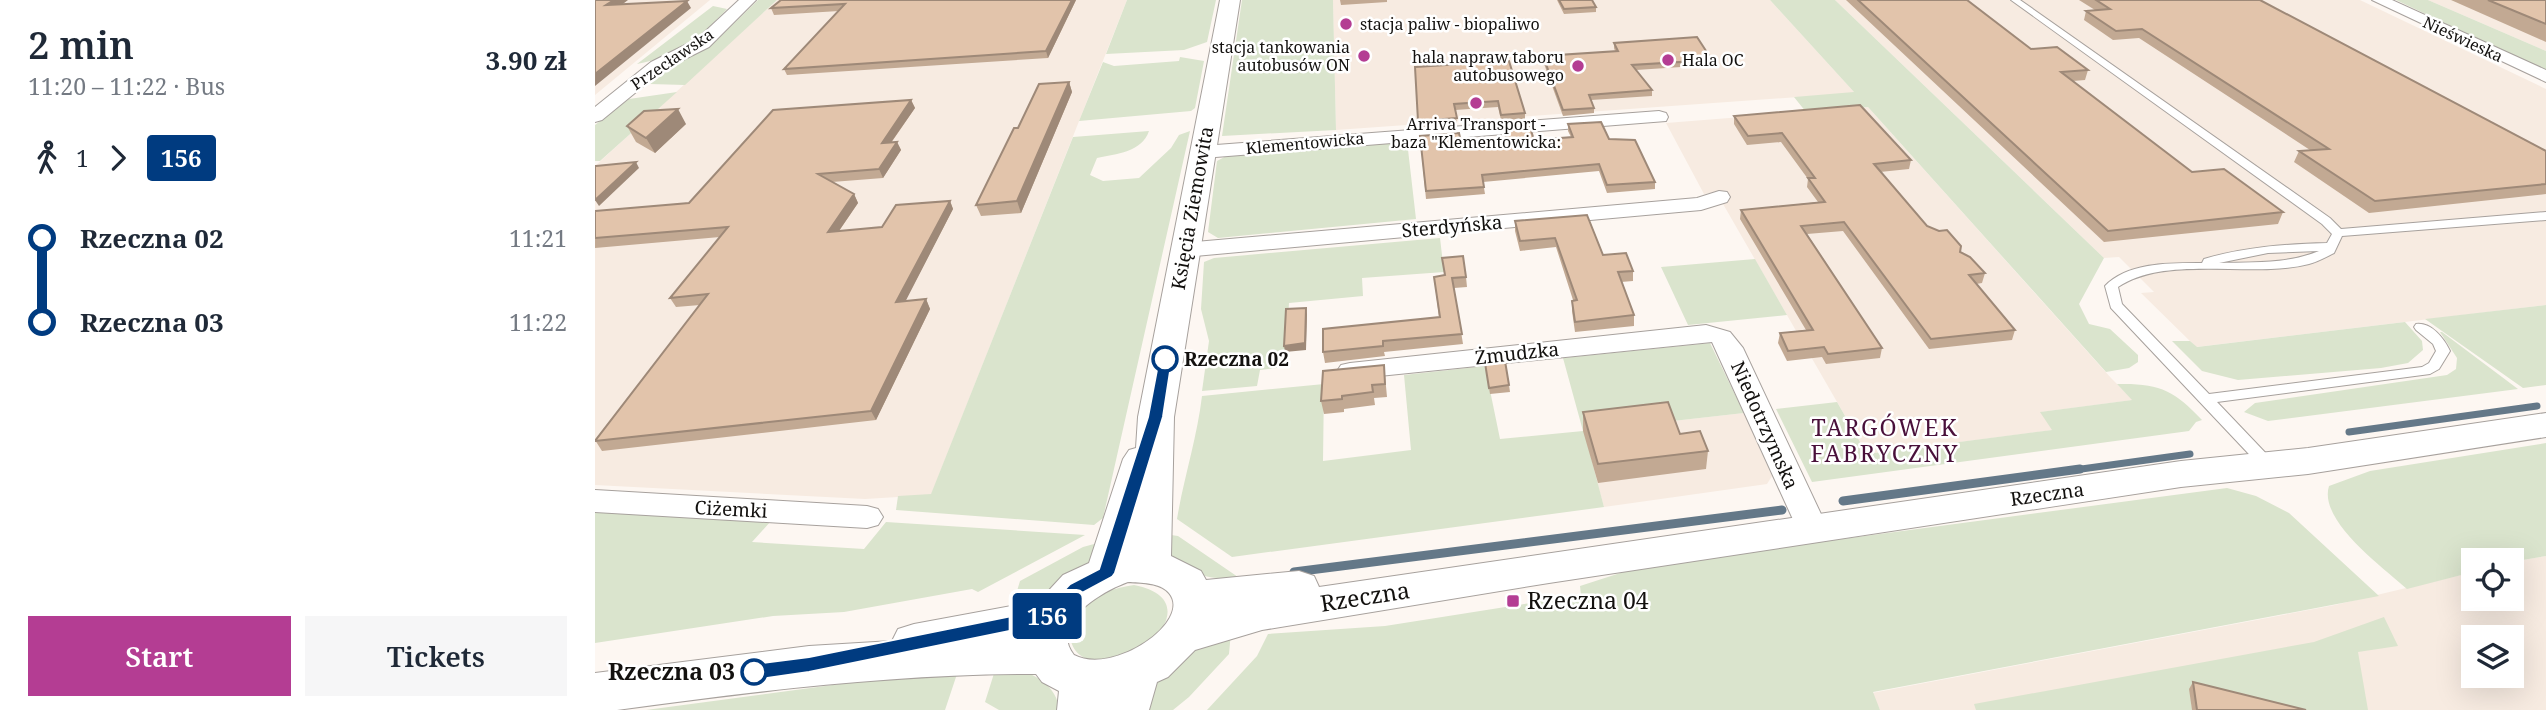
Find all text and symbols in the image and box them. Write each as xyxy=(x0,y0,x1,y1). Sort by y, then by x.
street label: Nieświeska xyxy=(2419,11,2507,67)
place label: stacja paliw - biopaliwo xyxy=(1360,13,1540,35)
marker: stacja paliw - biopaliwo xyxy=(1338,16,1354,32)
text: 2 min xyxy=(28,18,134,70)
street label: Przecławska xyxy=(626,23,718,95)
place label: stacja tankowania autobusów ON xyxy=(1212,36,1350,76)
text: 3.90 zł xyxy=(486,42,567,78)
place label: hala napraw taboru autobusowego xyxy=(1412,46,1564,86)
marker: stacja tankowania autobusów ON xyxy=(1356,48,1372,64)
place label: Hala OC xyxy=(1682,49,1744,71)
marker: Hala OC xyxy=(1660,52,1676,68)
marker: hala napraw taboru autobusowego xyxy=(1570,58,1586,74)
text: 11:20 – 11:22 · Bus xyxy=(28,70,225,102)
marker: Arriva Transport - baza "Klementowicka: xyxy=(1468,95,1484,111)
place label: Arriva Transport - baza "Klementowicka: xyxy=(1391,113,1561,153)
street label: Księcia Ziemowita xyxy=(1165,124,1219,292)
street label: Klementowicka xyxy=(1245,127,1365,159)
icon: walk xyxy=(28,139,66,177)
icon: forward xyxy=(99,139,137,177)
text: 156 xyxy=(161,141,202,174)
text: 1 xyxy=(76,142,89,174)
street label: Sterdyńska xyxy=(1400,209,1504,243)
text: Rzeczna 02 xyxy=(80,220,224,256)
text: 11:21 xyxy=(509,222,567,254)
text: Rzeczna 03 xyxy=(80,304,224,340)
text: 11:22 xyxy=(509,306,567,338)
street label: Żmudzka xyxy=(1474,336,1560,370)
marker: Rzeczna 02 xyxy=(1152,346,1178,372)
place label: Rzeczna 02 xyxy=(1184,346,1289,372)
street label: Niedotrzymska xyxy=(1725,357,1805,493)
district label: TARGÓWEK FABRYCZNY xyxy=(1811,411,1959,469)
street label: Rzeczna xyxy=(2008,476,2086,512)
street label: Ciżemki xyxy=(694,494,768,524)
map controls xyxy=(2461,548,2524,688)
button: locate xyxy=(2461,548,2524,611)
street label: Rzeczna xyxy=(1318,573,1412,619)
place label: Rzeczna 04 xyxy=(1527,584,1649,616)
line badge: 156 xyxy=(1007,593,1087,639)
marker: Rzeczna 04 xyxy=(1505,593,1521,609)
text: 156 xyxy=(1027,599,1067,632)
button: Start xyxy=(28,616,291,696)
button: Tickets xyxy=(305,616,567,696)
button: layers xyxy=(2461,625,2524,688)
place label: Rzeczna 03 xyxy=(608,655,735,687)
marker: Rzeczna 03 xyxy=(741,659,767,685)

